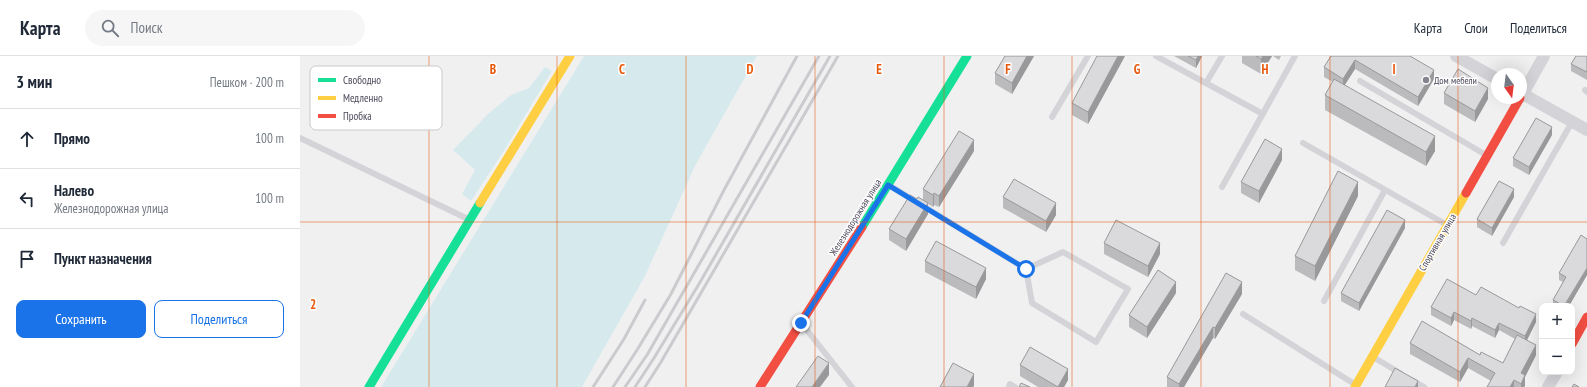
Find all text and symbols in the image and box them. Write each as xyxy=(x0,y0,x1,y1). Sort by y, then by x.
search box xyxy=(85,10,365,46)
text: Карта xyxy=(20,16,61,40)
icon: search xyxy=(99,17,121,39)
text: Поиск xyxy=(131,18,163,37)
text: Карта xyxy=(1414,19,1442,37)
text: Слои xyxy=(1464,19,1488,37)
text: Поделиться xyxy=(1510,19,1567,37)
text: B xyxy=(490,61,496,78)
text: C xyxy=(619,61,625,78)
text: D xyxy=(747,61,754,78)
text: E xyxy=(876,61,882,78)
text: F xyxy=(1005,61,1011,78)
text: G xyxy=(1134,61,1141,78)
text: H xyxy=(1262,61,1269,78)
text: I xyxy=(1392,61,1396,78)
legend xyxy=(310,66,442,130)
north arrow xyxy=(1491,68,1527,104)
text: 3 мин xyxy=(16,71,52,93)
text: Свободно xyxy=(343,73,381,87)
text: Пешком · 200 m xyxy=(210,74,284,91)
place label: Дом мебели xyxy=(1434,74,1477,87)
marker: Дом мебели xyxy=(1421,75,1431,85)
text: Медленно xyxy=(343,91,383,105)
text: Пробка xyxy=(343,109,372,123)
icon: ahead xyxy=(16,128,38,150)
text: Прямо xyxy=(54,129,90,148)
text: 100 m xyxy=(255,130,284,147)
street label: Железнодорожная улица xyxy=(826,176,884,259)
text: Налево xyxy=(54,181,94,200)
icon: left xyxy=(16,188,38,210)
text: 100 m xyxy=(255,190,284,207)
text: Железнодорожная улица xyxy=(54,200,169,217)
street label: Спортивная улица xyxy=(1416,211,1459,273)
icon: arrive xyxy=(16,248,38,270)
text: Пункт назначения xyxy=(54,249,152,268)
route start xyxy=(1017,260,1035,278)
text: 2 xyxy=(310,296,316,313)
button: Сохранить xyxy=(16,300,146,338)
button: Поделиться xyxy=(154,300,284,338)
map controls xyxy=(1539,303,1575,375)
button: + xyxy=(1539,303,1575,339)
route end xyxy=(792,314,810,332)
button: − xyxy=(1539,339,1575,375)

